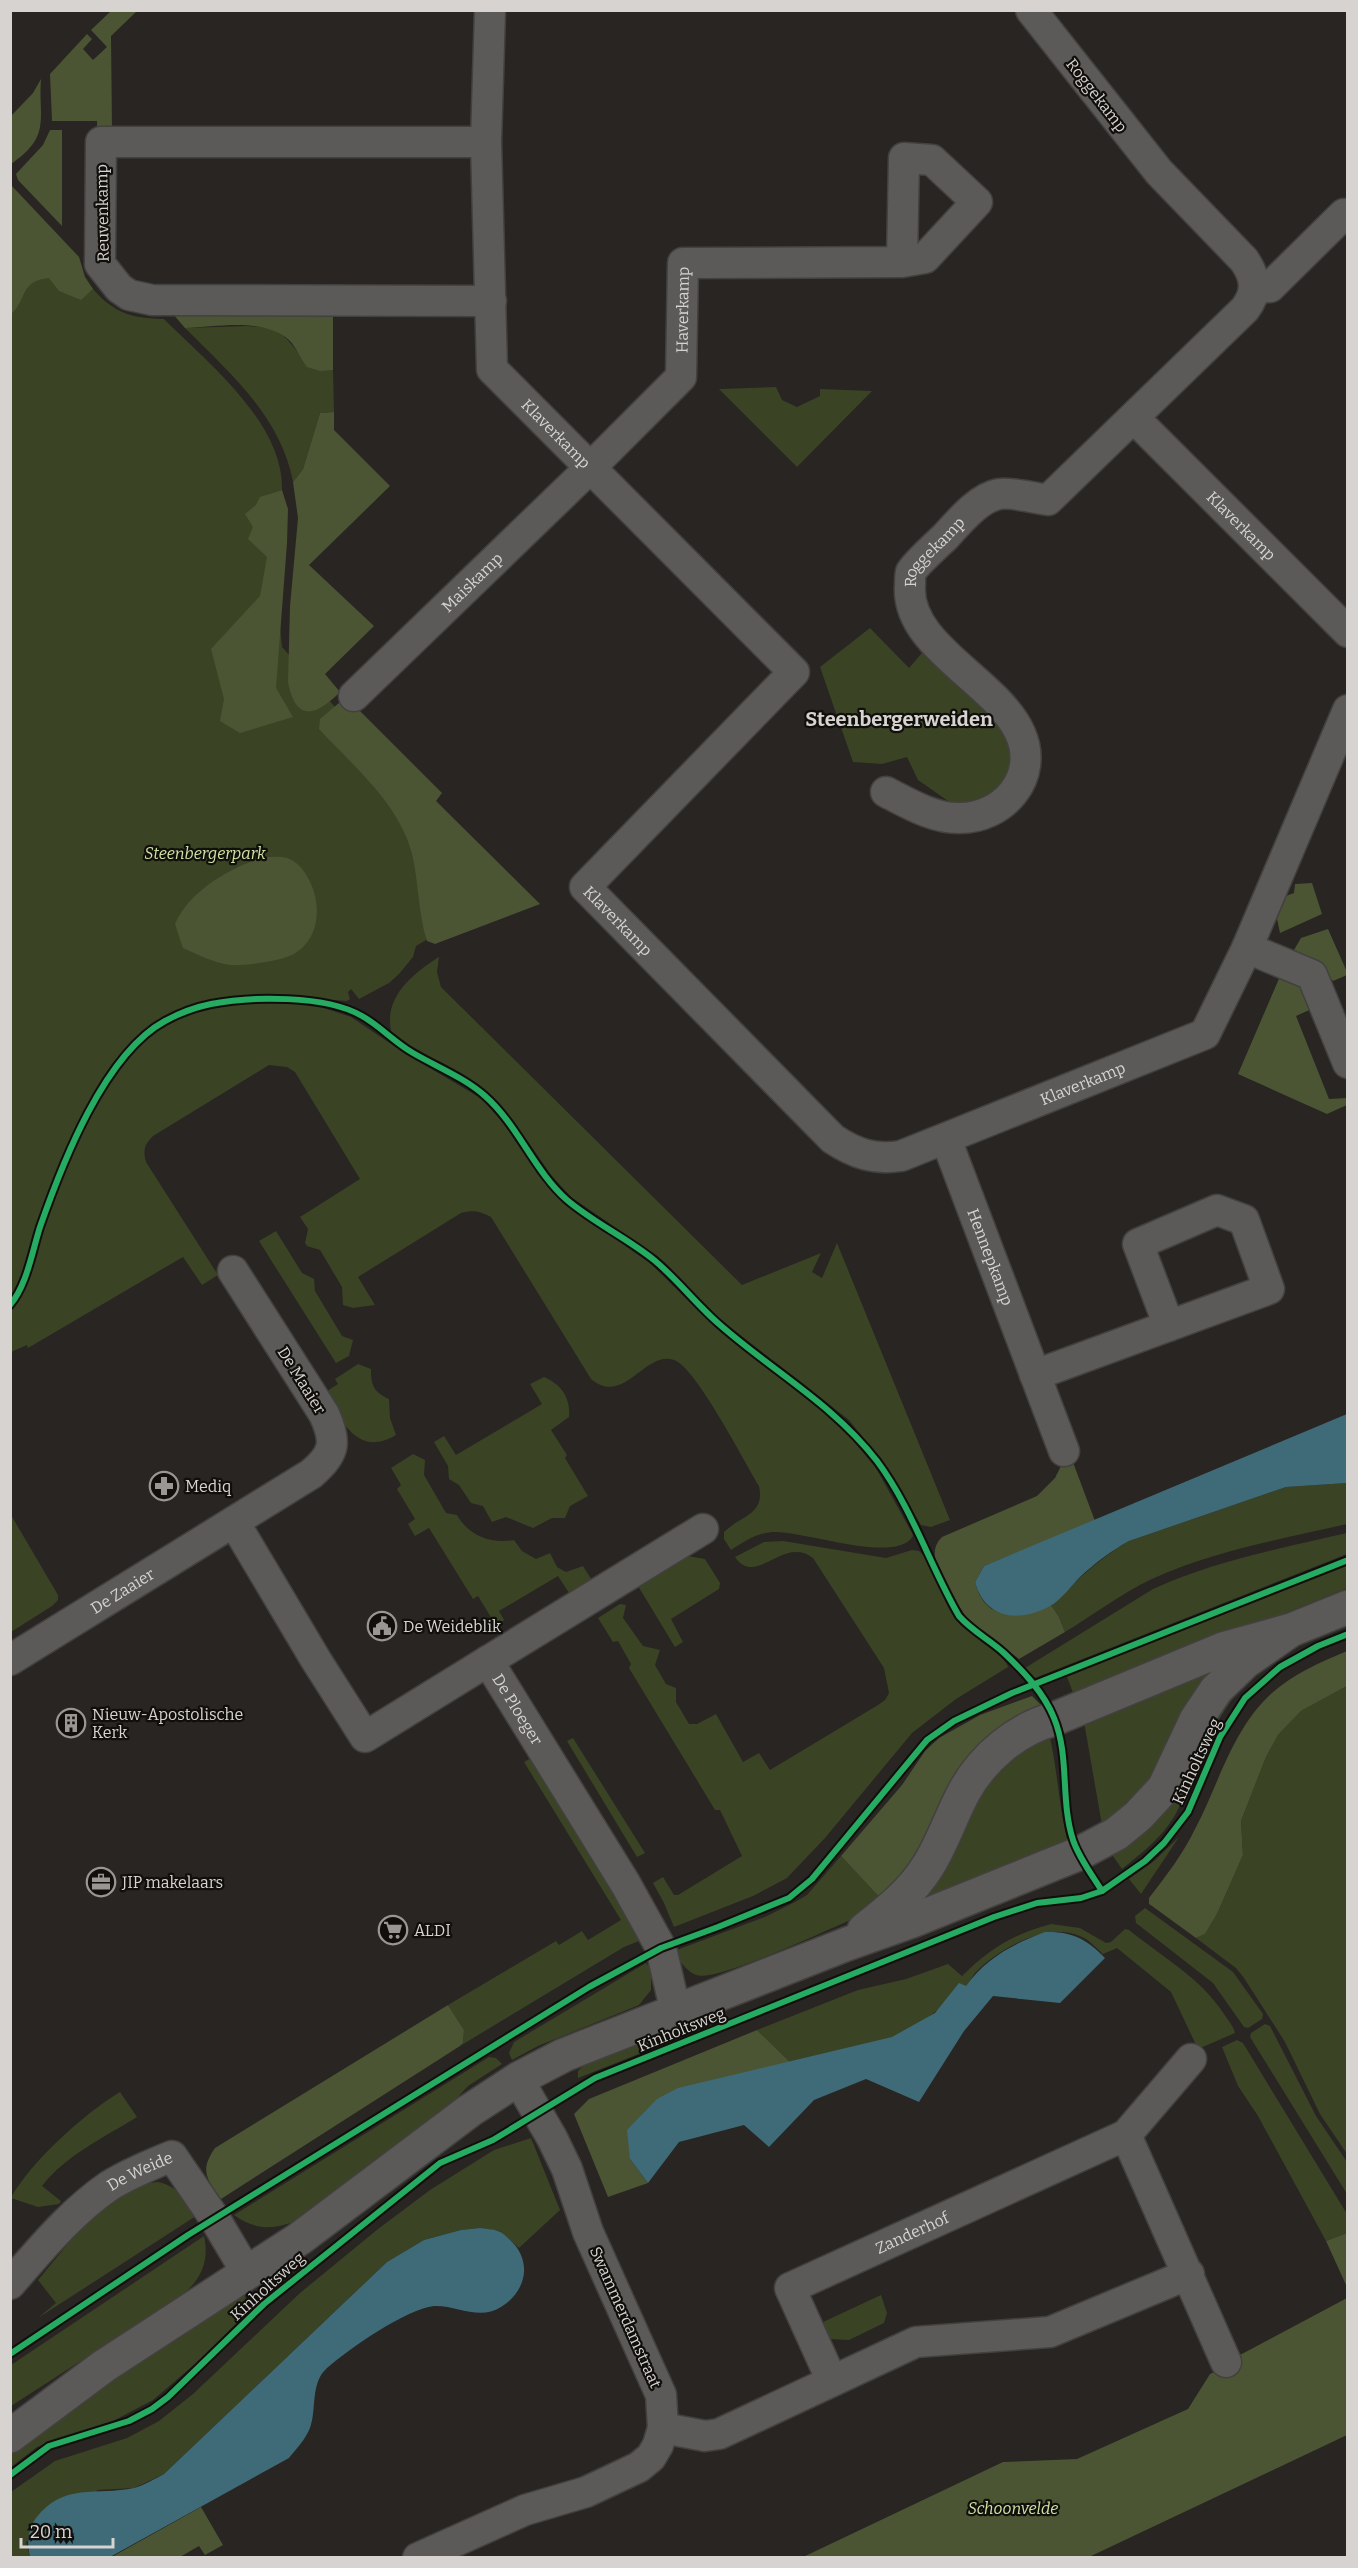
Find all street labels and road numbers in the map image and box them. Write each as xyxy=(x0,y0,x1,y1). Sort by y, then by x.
street label: Roggekamp xyxy=(1062,55,1131,136)
street label: Reuvenkamp xyxy=(92,164,113,262)
street label: Haverkamp xyxy=(672,266,693,353)
street label: Klaverkamp xyxy=(517,395,594,472)
street label: Klaverkamp xyxy=(1203,487,1280,564)
street label: Roggekamp xyxy=(901,513,969,587)
street label: Maiskamp xyxy=(438,549,507,616)
street label: Klaverkamp xyxy=(579,882,656,960)
street label: Klaverkamp xyxy=(1037,1058,1128,1109)
street label: Hennepkamp xyxy=(963,1206,1017,1308)
street label: De Maaier xyxy=(274,1343,330,1417)
street label: De Zaaier xyxy=(87,1564,158,1618)
street label: De Ploeger xyxy=(488,1670,546,1748)
street label: Kinholtsweg xyxy=(1168,1715,1225,1807)
street label: Kinholtsweg xyxy=(635,2003,728,2056)
street label: De Weide xyxy=(104,2148,175,2195)
street label: Zanderhof xyxy=(872,2207,953,2258)
street label: Swammerdamstraat xyxy=(586,2244,665,2391)
street label: Kinholtsweg xyxy=(226,2248,308,2325)

